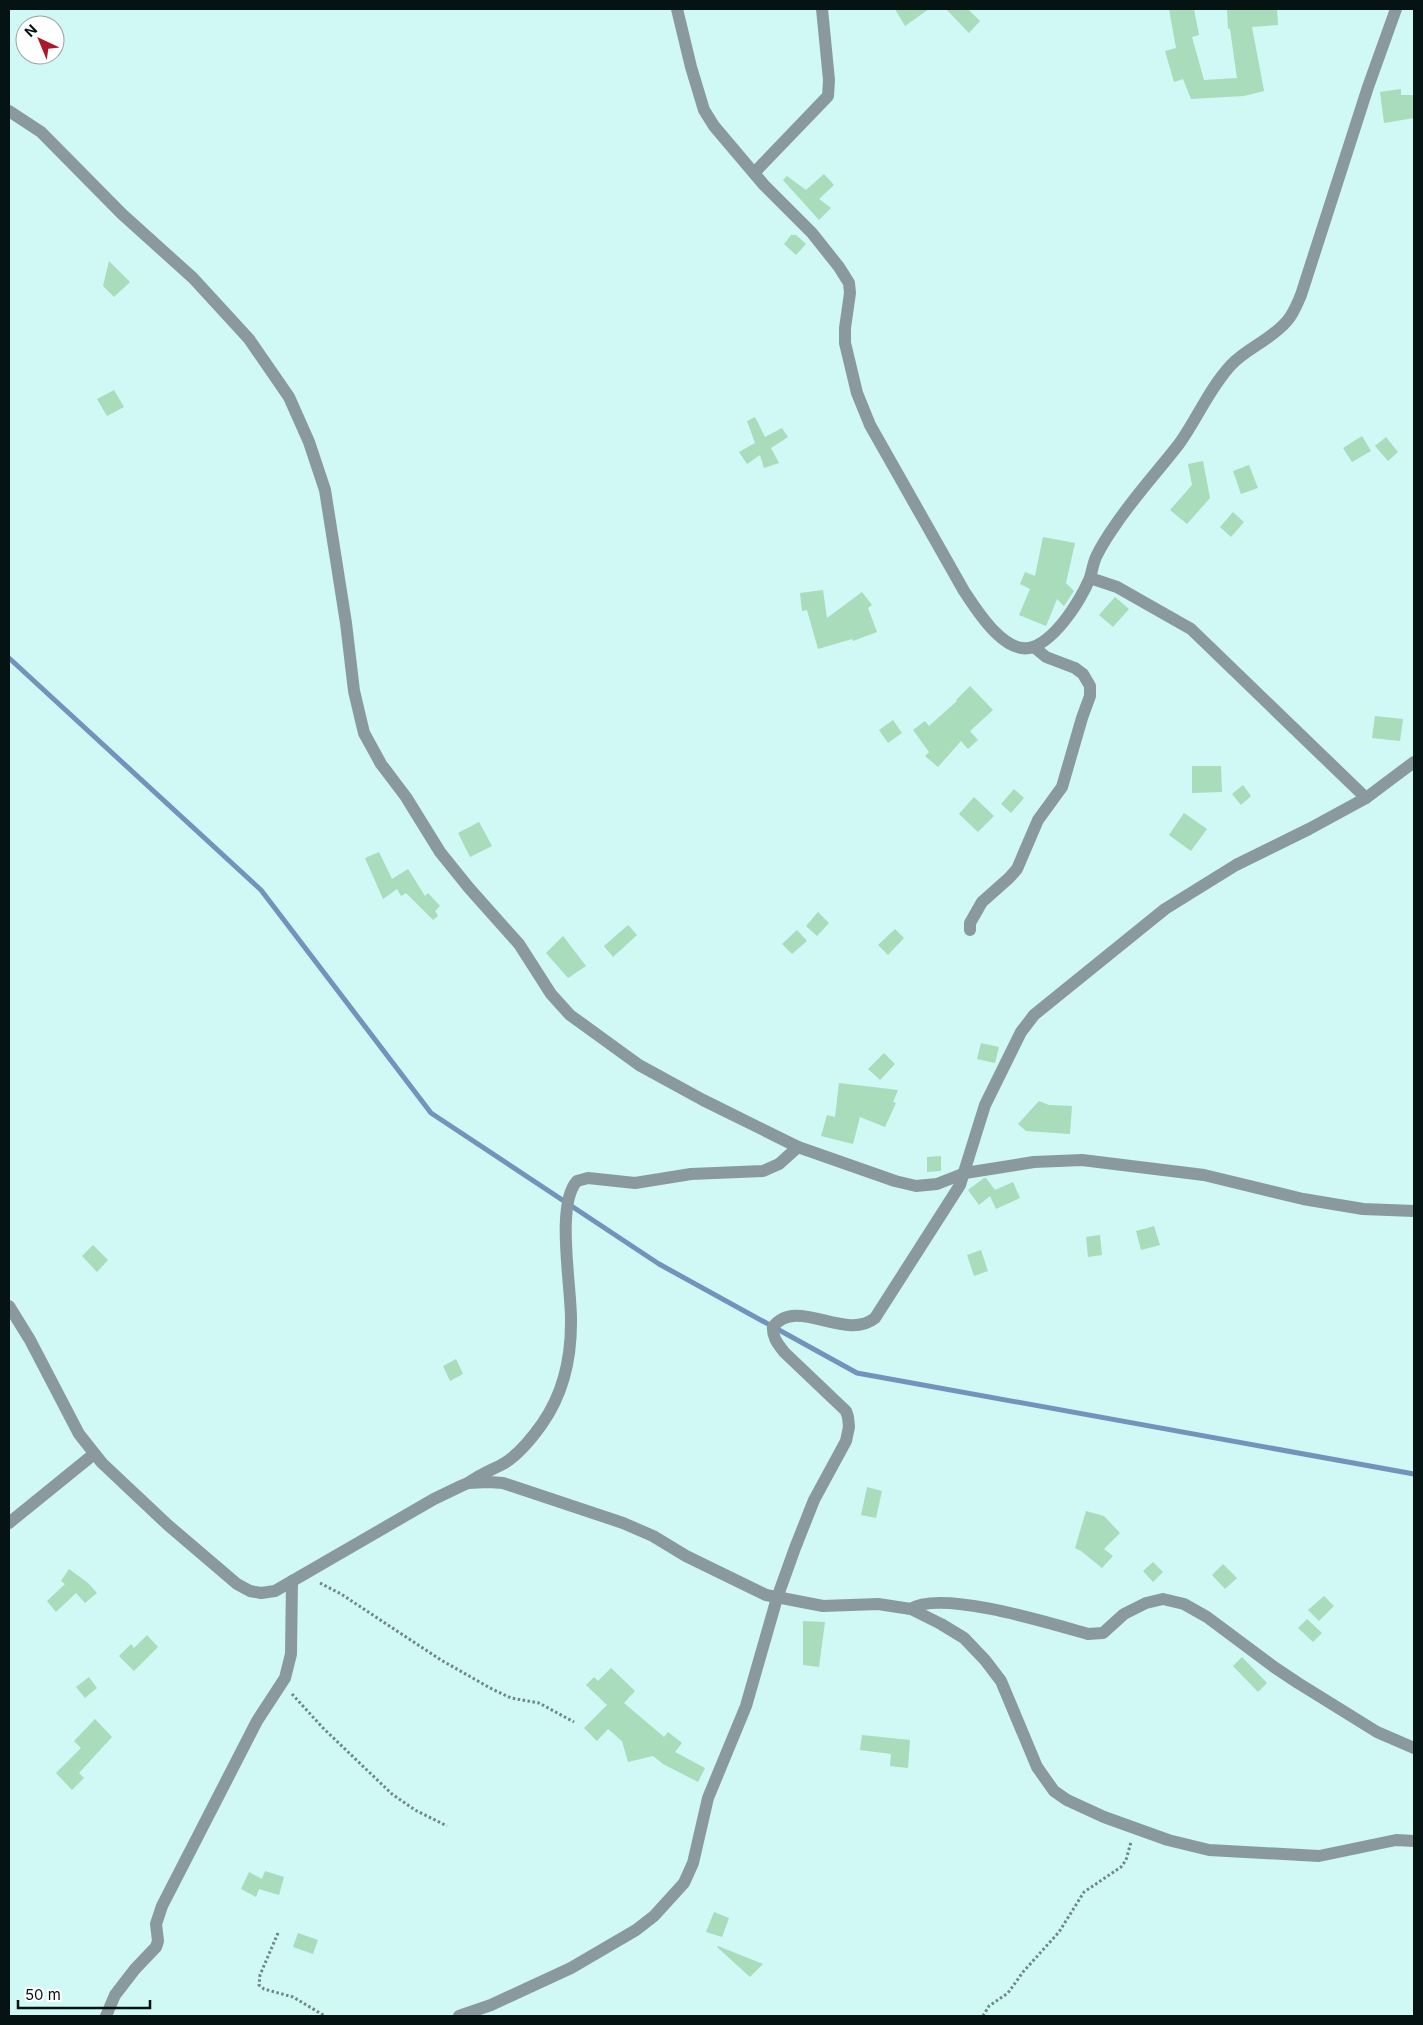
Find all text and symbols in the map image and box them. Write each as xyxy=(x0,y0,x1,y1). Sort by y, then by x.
north arrow xyxy=(15,15,65,65)
text: N xyxy=(21,20,40,40)
scale bar xyxy=(18,1978,150,2010)
text: 50 m xyxy=(25,1985,61,2004)

